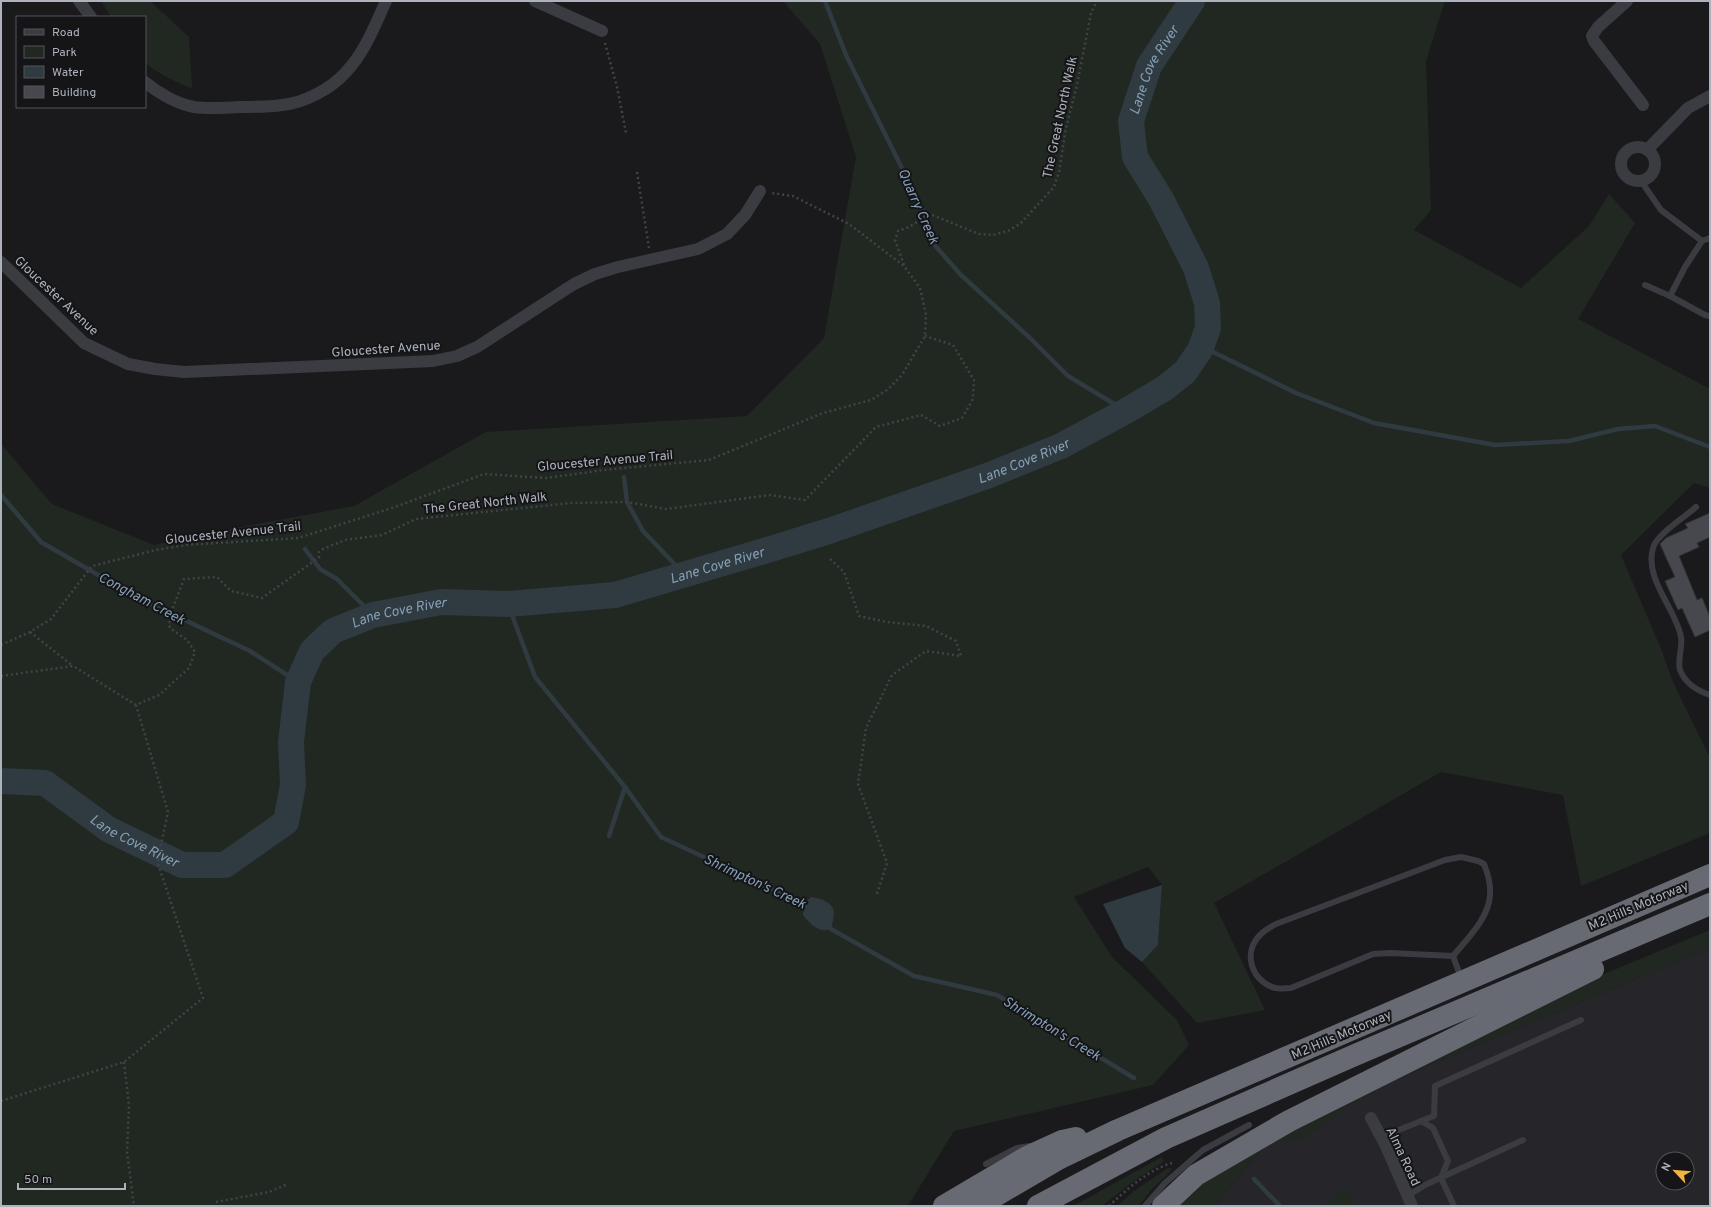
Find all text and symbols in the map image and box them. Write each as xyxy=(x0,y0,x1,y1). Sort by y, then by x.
legend xyxy=(16,16,146,108)
water label: Lane Cove River xyxy=(1127,21,1184,117)
text: Road xyxy=(52,25,80,41)
text: Park xyxy=(52,45,77,61)
street label: The Great North Walk xyxy=(1040,55,1082,180)
text: Water xyxy=(52,65,84,81)
text: Building xyxy=(52,85,96,101)
water label: Quarry Creek xyxy=(893,166,942,248)
street label: Gloucester Avenue xyxy=(10,253,101,340)
street label: Gloucester Avenue xyxy=(331,338,441,362)
water label: Lane Cove River xyxy=(976,435,1075,488)
street label: Gloucester Avenue Trail xyxy=(536,448,674,476)
street label: The Great North Walk xyxy=(422,490,548,518)
street label: Gloucester Avenue Trail xyxy=(164,519,302,549)
water label: Lane Cove River xyxy=(668,544,768,588)
water label: Congham Creek xyxy=(95,569,188,630)
water label: Lane Cove River xyxy=(349,595,448,633)
water label: Lane Cove River xyxy=(86,812,182,873)
water label: Shrimpton's Creek xyxy=(701,851,809,914)
street label: M2 Hills Motorway xyxy=(1586,878,1691,935)
water label: Shrimpton's Creek xyxy=(999,993,1104,1066)
street label: M2 Hills Motorway xyxy=(1289,1007,1394,1064)
street label: Alma Road xyxy=(1382,1125,1423,1189)
north arrow xyxy=(1655,1151,1695,1191)
text: N xyxy=(1659,1160,1675,1174)
scale bar xyxy=(18,1165,125,1191)
text: 50 m xyxy=(24,1172,52,1188)

